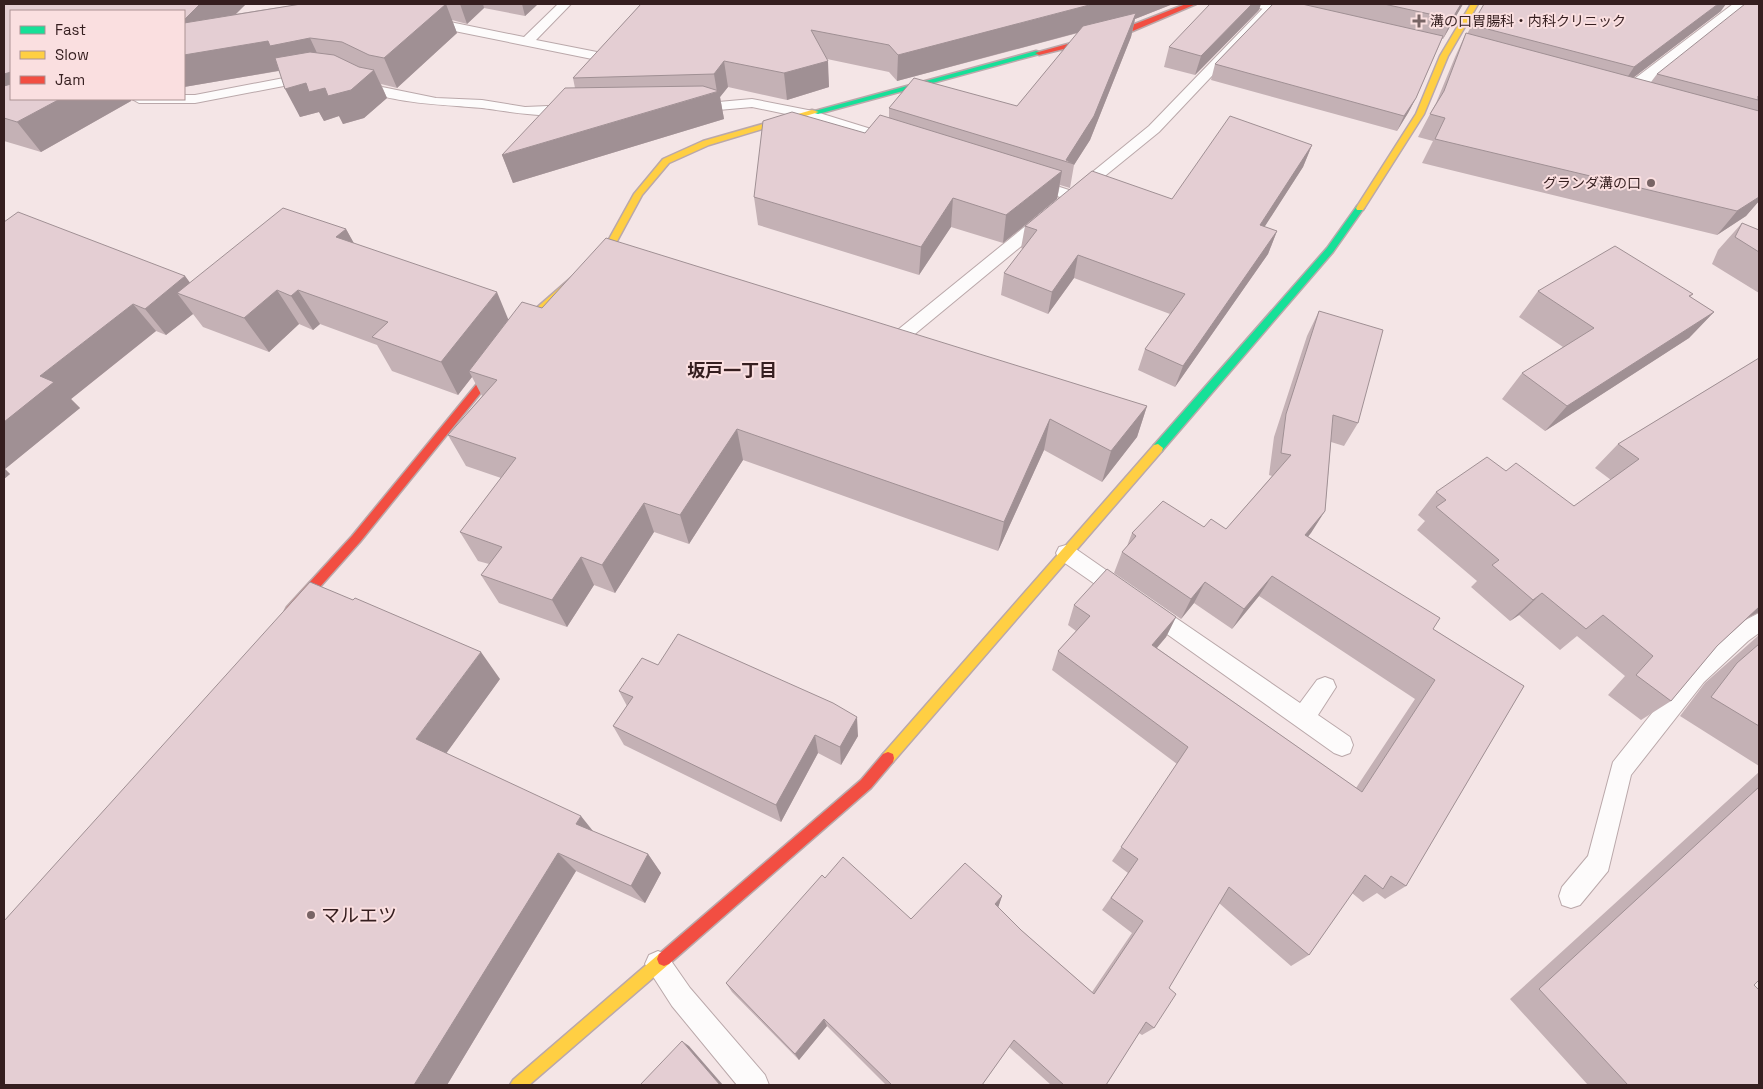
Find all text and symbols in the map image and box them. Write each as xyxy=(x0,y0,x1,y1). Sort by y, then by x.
legend xyxy=(10,10,185,100)
place label: 溝の口胃腸科・内科クリニック xyxy=(1430,12,1626,30)
marker: 溝の口胃腸科・内科クリニック xyxy=(1412,14,1426,28)
text: Fast xyxy=(55,20,86,39)
text: Slow xyxy=(55,45,89,64)
text: Jam xyxy=(55,70,85,89)
place label: グランダ溝の口 xyxy=(1543,174,1641,192)
marker: グランダ溝の口 xyxy=(1645,177,1657,189)
district label: 坂戸一丁目 xyxy=(687,359,777,382)
place label: マルエツ xyxy=(321,903,397,928)
marker: マルエツ xyxy=(305,909,317,921)

